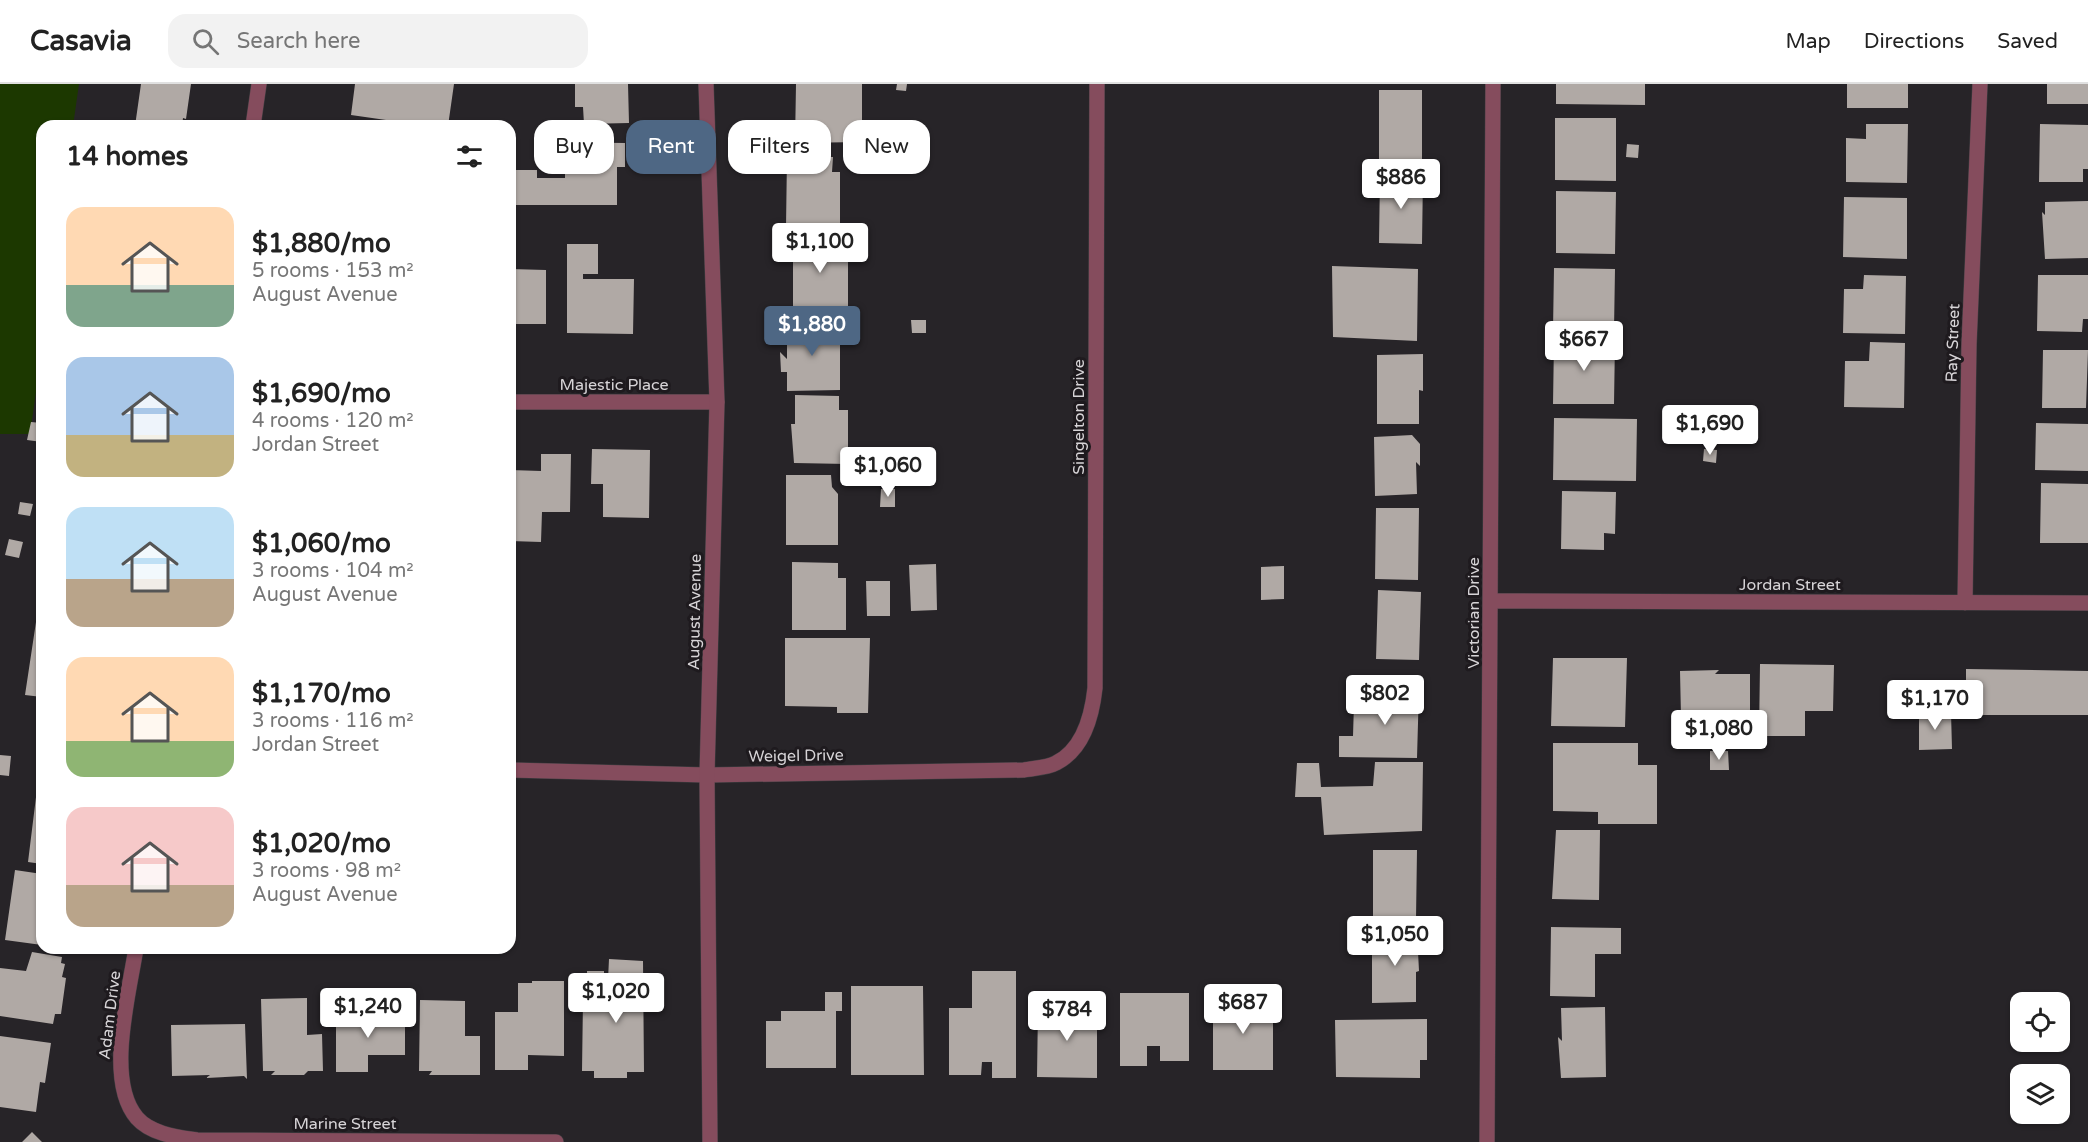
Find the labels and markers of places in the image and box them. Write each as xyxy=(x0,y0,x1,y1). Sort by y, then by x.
pin: $886 xyxy=(1365,159,1437,210)
pin: $1,100 xyxy=(771,223,869,274)
pin: $1,880 xyxy=(763,306,861,357)
pin: $667 xyxy=(1548,321,1620,372)
pin: $1,690 xyxy=(1661,405,1759,456)
pin: $1,060 xyxy=(839,447,937,498)
pin: $802 xyxy=(1349,675,1421,726)
pin: $1,170 xyxy=(1886,680,1984,731)
pin: $1,080 xyxy=(1670,710,1768,761)
pin: $1,050 xyxy=(1346,916,1444,967)
pin: $1,020 xyxy=(567,973,665,1024)
pin: $687 xyxy=(1207,984,1279,1035)
pin: $1,240 xyxy=(319,988,417,1039)
pin: $784 xyxy=(1031,991,1103,1042)

